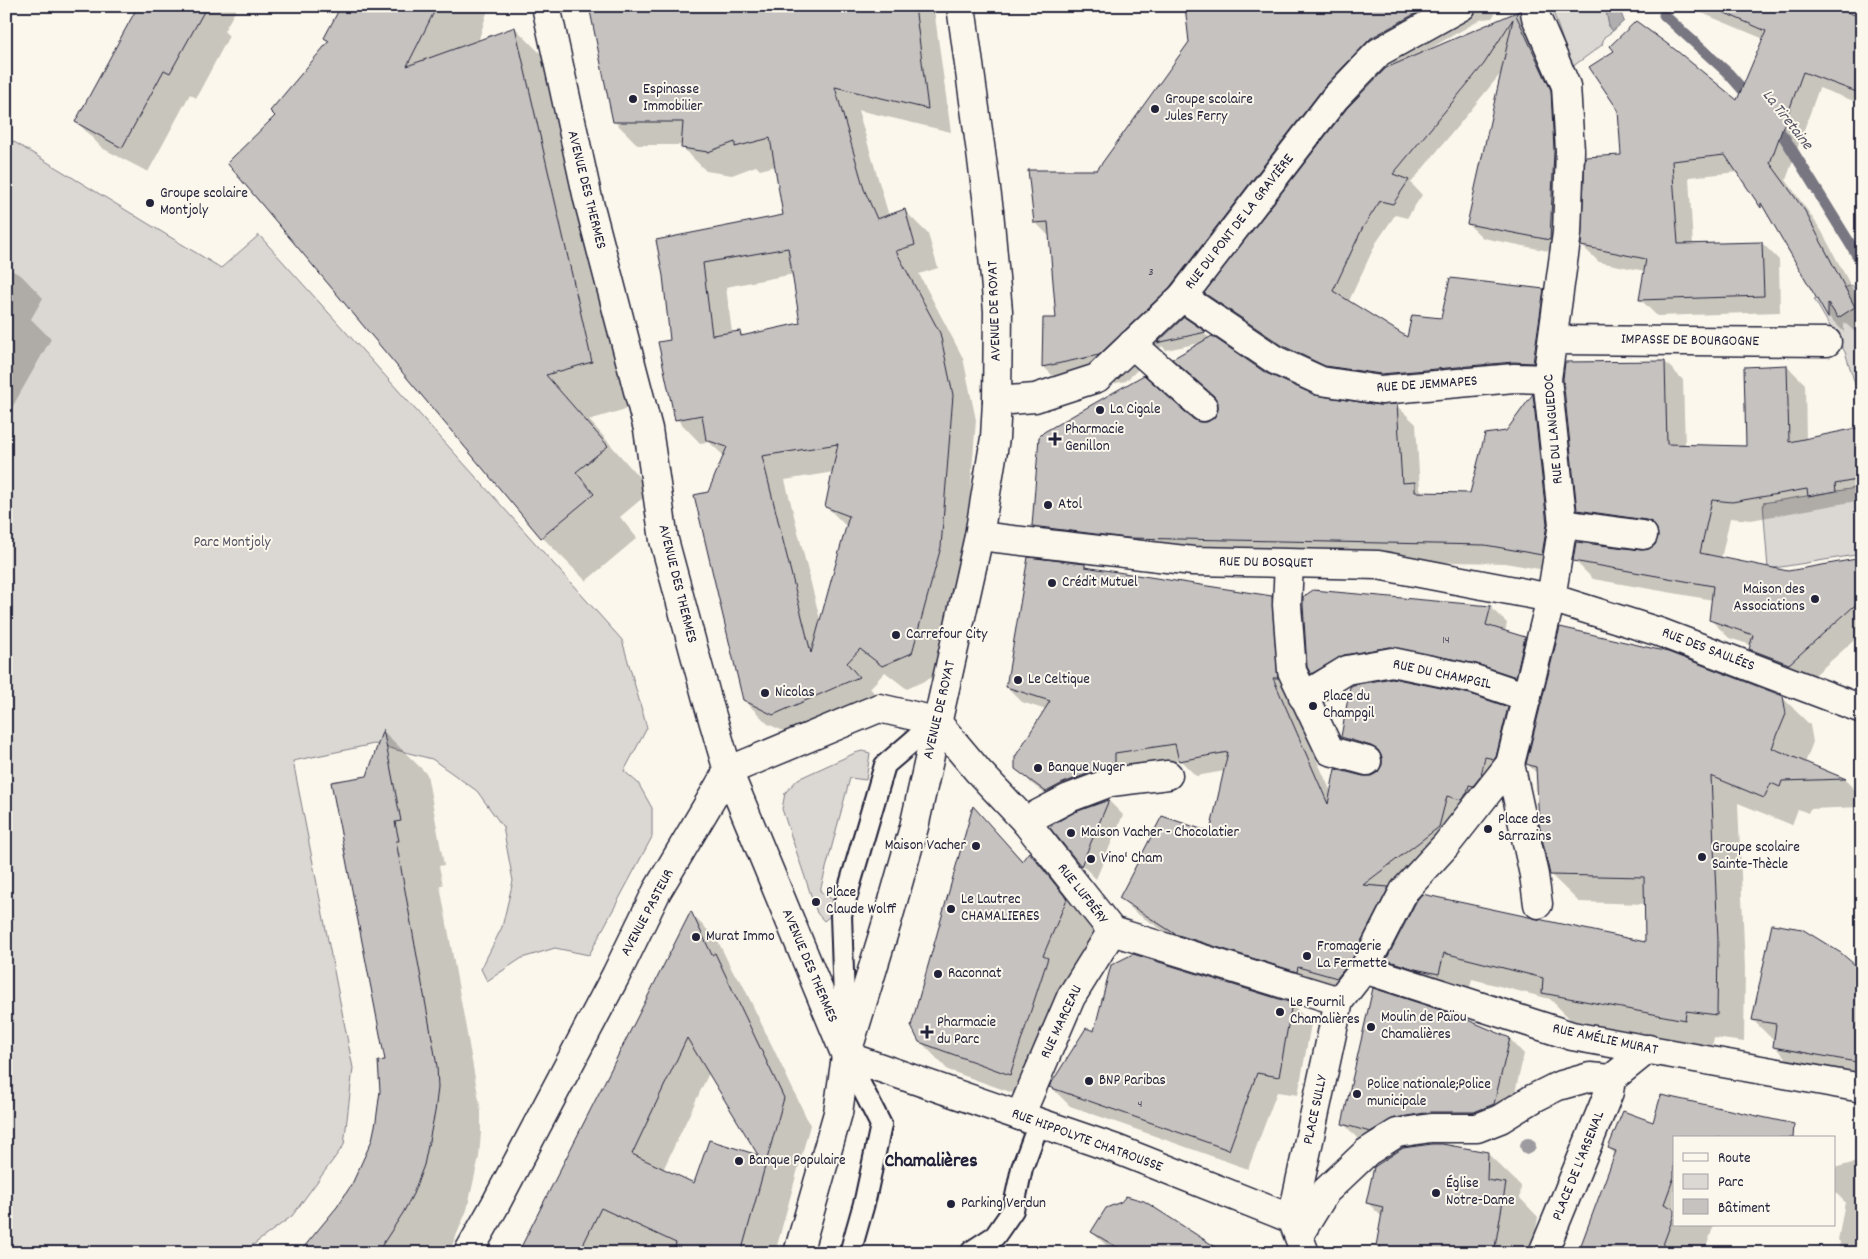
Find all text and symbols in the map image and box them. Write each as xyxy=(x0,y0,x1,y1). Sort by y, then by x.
place label: Espinasse Immobilier xyxy=(643,79,703,118)
water label: La Tiretaine xyxy=(1756,85,1818,156)
place label: Groupe scolaire Jules Ferry xyxy=(1165,89,1253,128)
marker: Espinasse Immobilier xyxy=(627,93,639,105)
marker: Groupe scolaire Jules Ferry xyxy=(1149,103,1161,115)
street label: AVENUE DES THERMES xyxy=(561,128,611,252)
street label: RUE DU PONT DE LA GRAVIÈRE xyxy=(1180,149,1300,295)
place label: Groupe scolaire Montjoly xyxy=(160,183,248,222)
marker: Groupe scolaire Montjoly xyxy=(144,197,156,209)
street label: AVENUE DE ROYAT xyxy=(982,260,1008,362)
house number: 3 xyxy=(1148,264,1154,281)
street label: IMPASSE DE BOURGOGNE xyxy=(1621,329,1759,353)
street label: RUE DE JEMMAPES xyxy=(1376,371,1478,399)
street label: RUE DU LANGUEDOC xyxy=(1538,373,1570,485)
place label: La Cigale xyxy=(1110,399,1161,421)
marker: La Cigale xyxy=(1094,404,1106,416)
place label: Pharmacie Genillon xyxy=(1065,419,1124,458)
marker: Pharmacie Genillon xyxy=(1049,433,1061,445)
place label: Atol xyxy=(1058,494,1082,516)
marker: Atol xyxy=(1042,499,1054,511)
street label: AVENUE DES THERMES xyxy=(652,522,702,646)
park label: Parc Montjoly xyxy=(193,532,271,554)
street label: RUE DU BOSQUET xyxy=(1219,551,1313,575)
place label: Crédit Mutuel xyxy=(1062,572,1138,594)
marker: Crédit Mutuel xyxy=(1046,577,1058,589)
place label: Maison des Associations xyxy=(1733,579,1805,618)
marker: Maison des Associations xyxy=(1809,593,1821,605)
street label: RUE DES SAULÉES xyxy=(1658,622,1758,678)
place label: Carrefour City xyxy=(906,624,988,646)
marker: Carrefour City xyxy=(890,629,902,641)
house number: 14 xyxy=(1442,632,1450,649)
street label: RUE DU CHAMPGIL xyxy=(1391,654,1493,696)
street label: AVENUE DE ROYAT xyxy=(918,658,962,762)
place label: Le Celtique xyxy=(1028,669,1090,691)
marker: Le Celtique xyxy=(1012,674,1024,686)
place label: Nicolas xyxy=(775,682,815,704)
place label: Place du Champgil xyxy=(1323,686,1375,725)
marker: Nicolas xyxy=(759,687,771,699)
marker: Place du Champgil xyxy=(1307,700,1319,712)
place label: Banque Nuger xyxy=(1048,757,1125,779)
marker: Banque Nuger xyxy=(1032,762,1044,774)
place label: Place des Sarrazins xyxy=(1498,809,1552,848)
place label: Maison Vacher - Chocolatier xyxy=(1081,822,1239,844)
marker: Place des Sarrazins xyxy=(1482,823,1494,835)
marker: Maison Vacher - Chocolatier xyxy=(1065,827,1077,839)
place label: Maison Vacher xyxy=(885,835,966,857)
place label: Groupe scolaire Sainte-Thècle xyxy=(1712,837,1800,876)
marker: Maison Vacher xyxy=(970,840,982,852)
place label: Vino' Cham xyxy=(1101,848,1163,870)
marker: Groupe scolaire Sainte-Thècle xyxy=(1696,851,1708,863)
marker: Vino' Cham xyxy=(1085,853,1097,865)
street label: RUE LUFBÉRY xyxy=(1051,859,1113,929)
street label: AVENUE PASTEUR xyxy=(616,865,680,961)
place label: Place Claude Wolff xyxy=(826,882,897,921)
place label: Le Lautrec CHAMALIERES xyxy=(961,889,1040,928)
marker: Place Claude Wolff xyxy=(810,896,822,908)
marker: Le Lautrec CHAMALIERES xyxy=(945,903,957,915)
street label: AVENUE DES THERMES xyxy=(775,906,843,1026)
place label: Murat Immo xyxy=(706,926,775,948)
marker: Murat Immo xyxy=(690,931,702,943)
place label: Fromagerie La Fermette xyxy=(1317,936,1387,975)
marker: Fromagerie La Fermette xyxy=(1301,950,1313,962)
place label: Raconnat xyxy=(948,963,1002,985)
marker: Raconnat xyxy=(932,968,944,980)
street label: RUE MARCEAU xyxy=(1035,982,1089,1062)
place label: Le Fournil Chamalières xyxy=(1290,992,1360,1031)
marker: Le Fournil Chamalières xyxy=(1274,1006,1286,1018)
place label: Moulin de Païou Chamalières xyxy=(1381,1007,1466,1046)
place label: Pharmacie du Parc xyxy=(937,1012,996,1051)
street label: RUE AMÉLIE MURAT xyxy=(1550,1018,1660,1062)
marker: Moulin de Païou Chamalières xyxy=(1365,1021,1377,1033)
marker: Pharmacie du Parc xyxy=(921,1026,933,1038)
place label: BNP Paribas xyxy=(1099,1070,1166,1092)
street label: PLACE SULLY xyxy=(1298,1073,1334,1147)
place label: Police nationale;Police municipale xyxy=(1367,1074,1491,1113)
marker: BNP Paribas xyxy=(1083,1075,1095,1087)
marker: Police nationale;Police municipale xyxy=(1351,1088,1363,1100)
house number: 4 xyxy=(1138,1096,1143,1113)
street label: RUE HIPPOLYTE CHATROUSSE xyxy=(1008,1103,1166,1179)
street label: PLACE DE L'ARSENAL xyxy=(1547,1108,1611,1224)
legend xyxy=(1673,1136,1836,1226)
district label: Chamalières xyxy=(884,1148,978,1176)
text: Route xyxy=(1718,1148,1751,1170)
place label: Banque Populaire xyxy=(749,1150,846,1172)
marker: Banque Populaire xyxy=(733,1155,745,1167)
text: Parc xyxy=(1718,1172,1743,1194)
place label: Église Notre-Dame xyxy=(1446,1173,1515,1212)
marker: Église Notre-Dame xyxy=(1430,1187,1442,1199)
place label: Parking Verdun xyxy=(961,1193,1046,1215)
marker: Parking Verdun xyxy=(945,1198,957,1210)
text: Bâtiment xyxy=(1718,1198,1771,1220)

